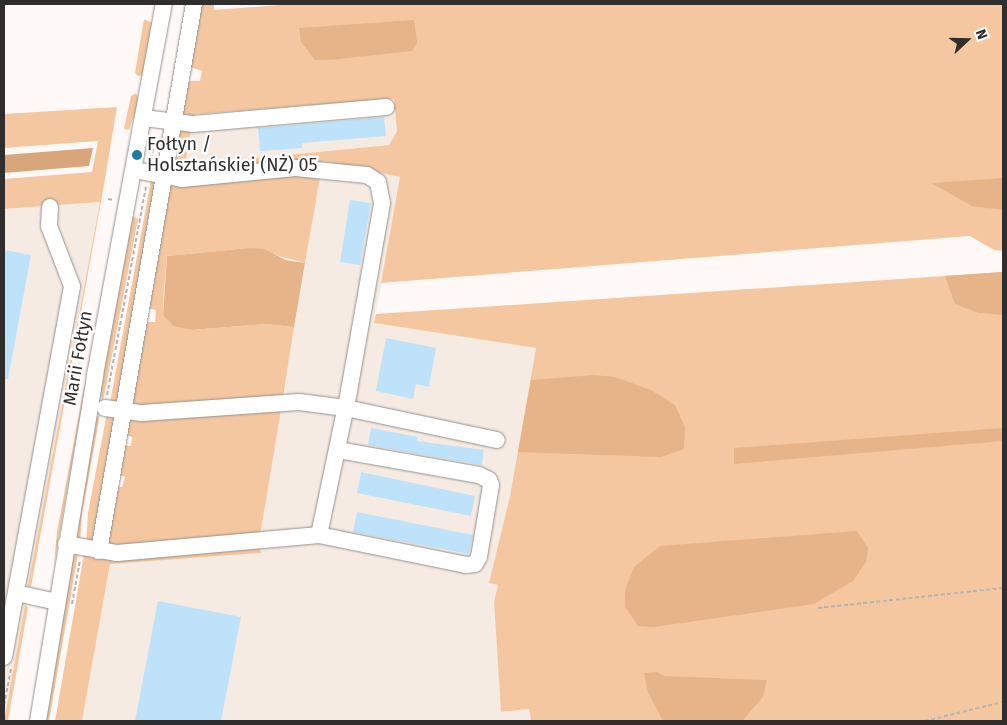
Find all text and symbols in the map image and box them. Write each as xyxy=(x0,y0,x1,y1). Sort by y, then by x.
north arrow xyxy=(942,15,992,65)
text: N xyxy=(972,27,991,42)
place label: Fołtyn / Holsztańskiej (NŻ) 05 xyxy=(147,134,318,176)
marker: Fołtyn / Holsztańskiej (NŻ) 05 xyxy=(131,149,143,161)
street label: Marii Fołtyn xyxy=(59,309,97,407)

